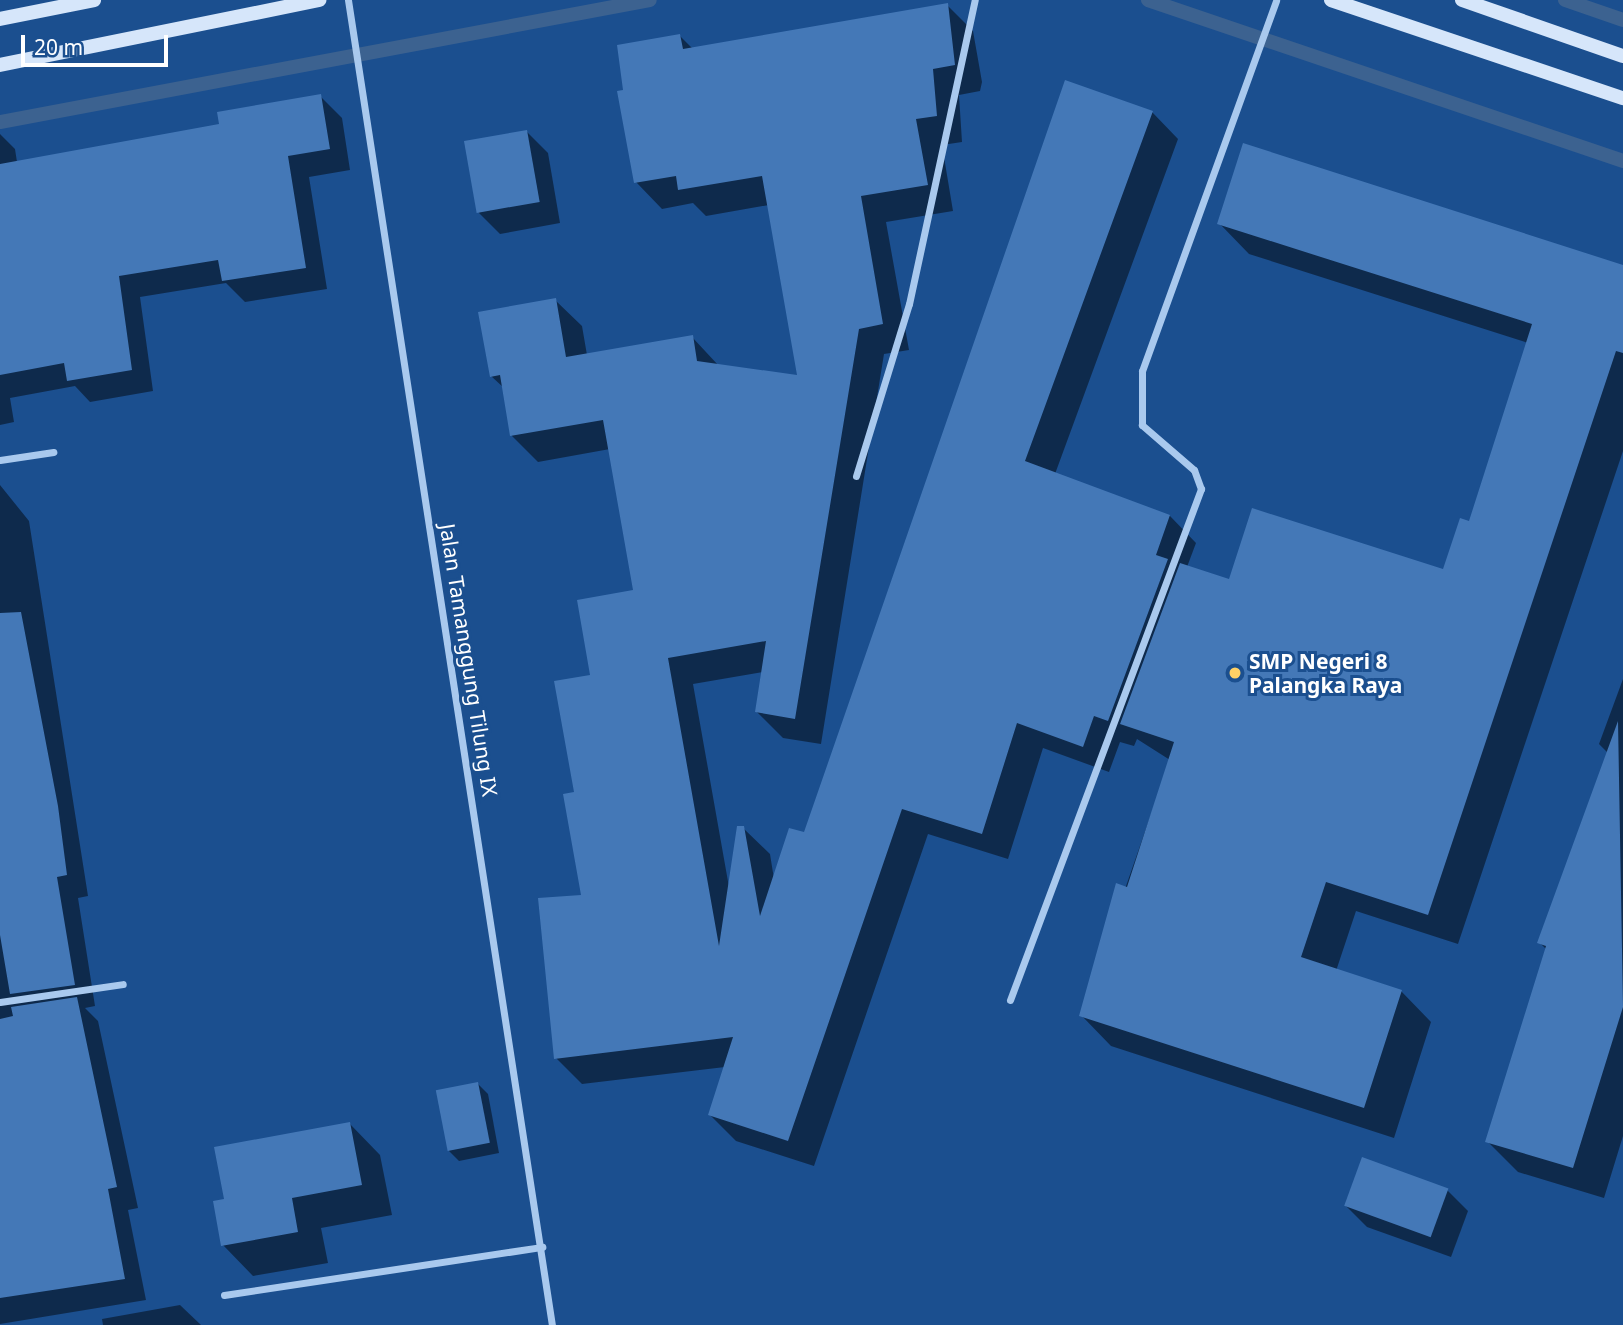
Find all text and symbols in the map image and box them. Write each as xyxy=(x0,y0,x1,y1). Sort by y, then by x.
scale bar xyxy=(24,21,172,65)
text: 20 m xyxy=(34,33,83,61)
street label: Jalan Tamanggung Tilung IX xyxy=(435,522,503,798)
place label: SMP Negeri 8 Palangka Raya xyxy=(1249,648,1402,698)
marker: SMP Negeri 8 Palangka Raya xyxy=(1227,665,1243,681)

